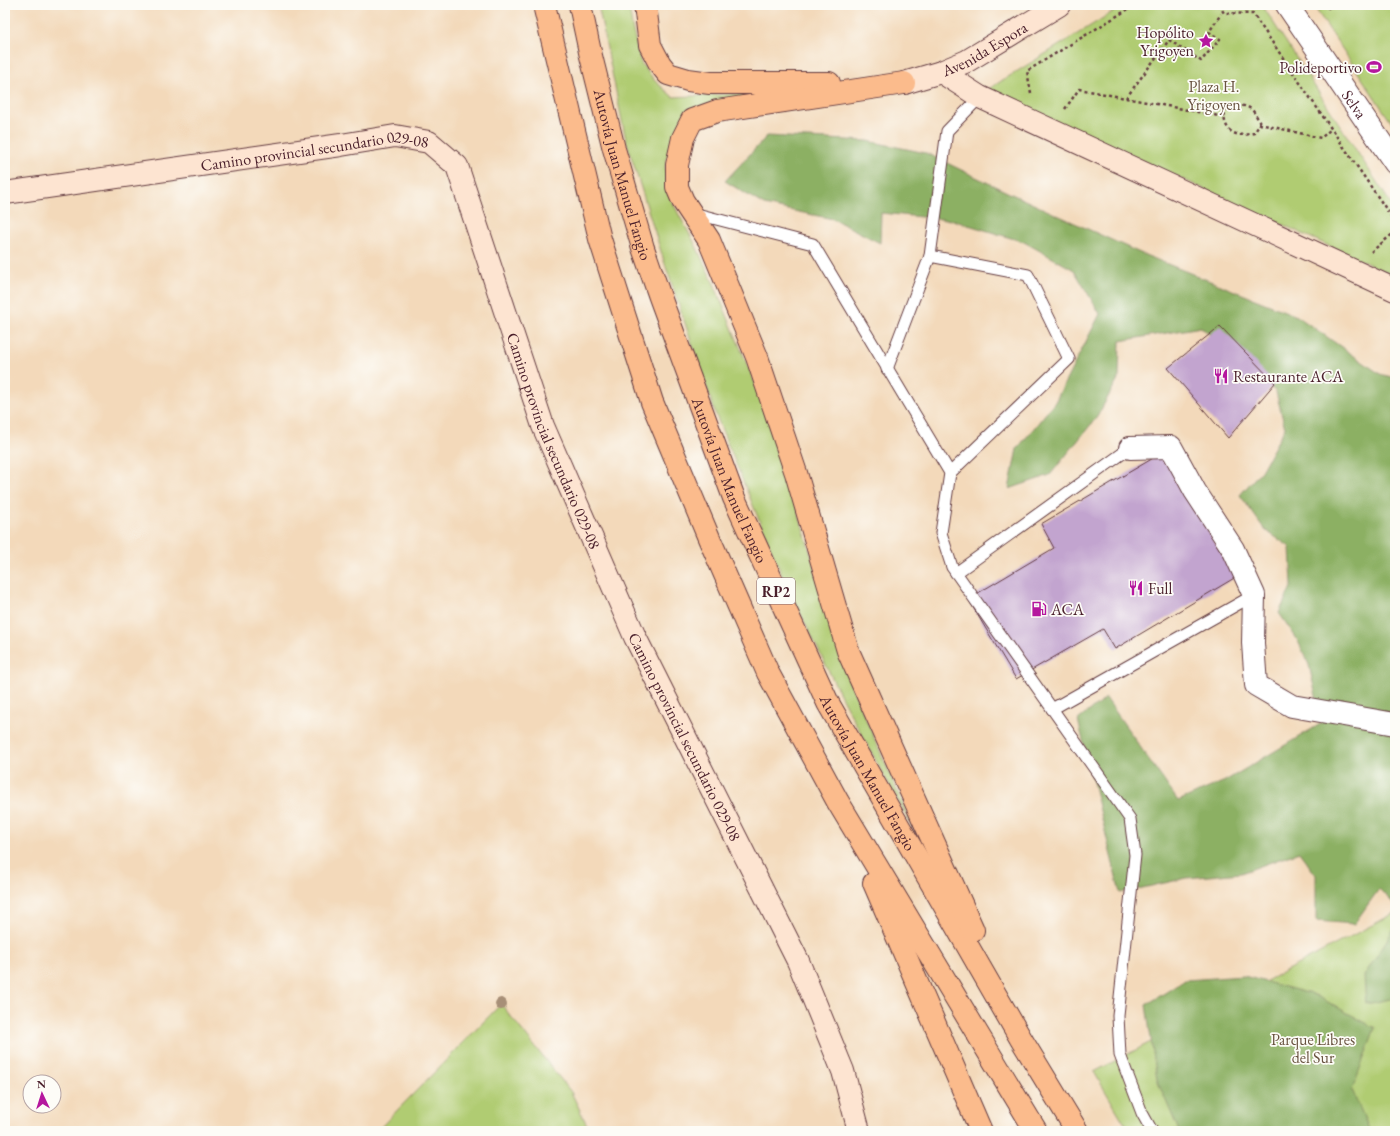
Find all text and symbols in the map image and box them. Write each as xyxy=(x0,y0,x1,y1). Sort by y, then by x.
street label: Avenida Espora xyxy=(938,16,1032,81)
place label: Hopólito Yrigoyen xyxy=(1136,22,1195,61)
place icon: Hopólito Yrigoyen xyxy=(1197,32,1215,50)
place label: Polideportivo xyxy=(1279,57,1362,78)
sports icon: Polideportivo xyxy=(1365,58,1383,76)
park label: Plaza H. Yrigoyen xyxy=(1187,76,1241,115)
street label: Selva xyxy=(1337,85,1372,123)
street label: Autovía Juan Manuel Fangio xyxy=(589,86,657,263)
street label: Camino provincial secundario 029-08 xyxy=(199,125,431,175)
street label: Camino provincial secundario 029-08 xyxy=(502,330,606,552)
place label: Restaurante ACA xyxy=(1233,366,1344,387)
restaurant icon: Restaurante ACA xyxy=(1212,367,1230,385)
street label: Autovía Juan Manuel Fangio xyxy=(687,393,773,566)
road number: RP2 xyxy=(757,578,795,604)
place label: Full xyxy=(1148,578,1172,599)
restaurant icon: Full xyxy=(1127,579,1145,597)
place label: ACA xyxy=(1050,599,1085,620)
fuel station icon: ACA xyxy=(1030,600,1048,618)
street label: Camino provincial secundario 029-08 xyxy=(624,629,746,845)
street label: Autovía Juan Manuel Fangio xyxy=(815,690,921,855)
park label: Parque Libres del Sur xyxy=(1271,1029,1355,1068)
north arrow xyxy=(22,1074,62,1114)
text: N xyxy=(36,1077,46,1091)

